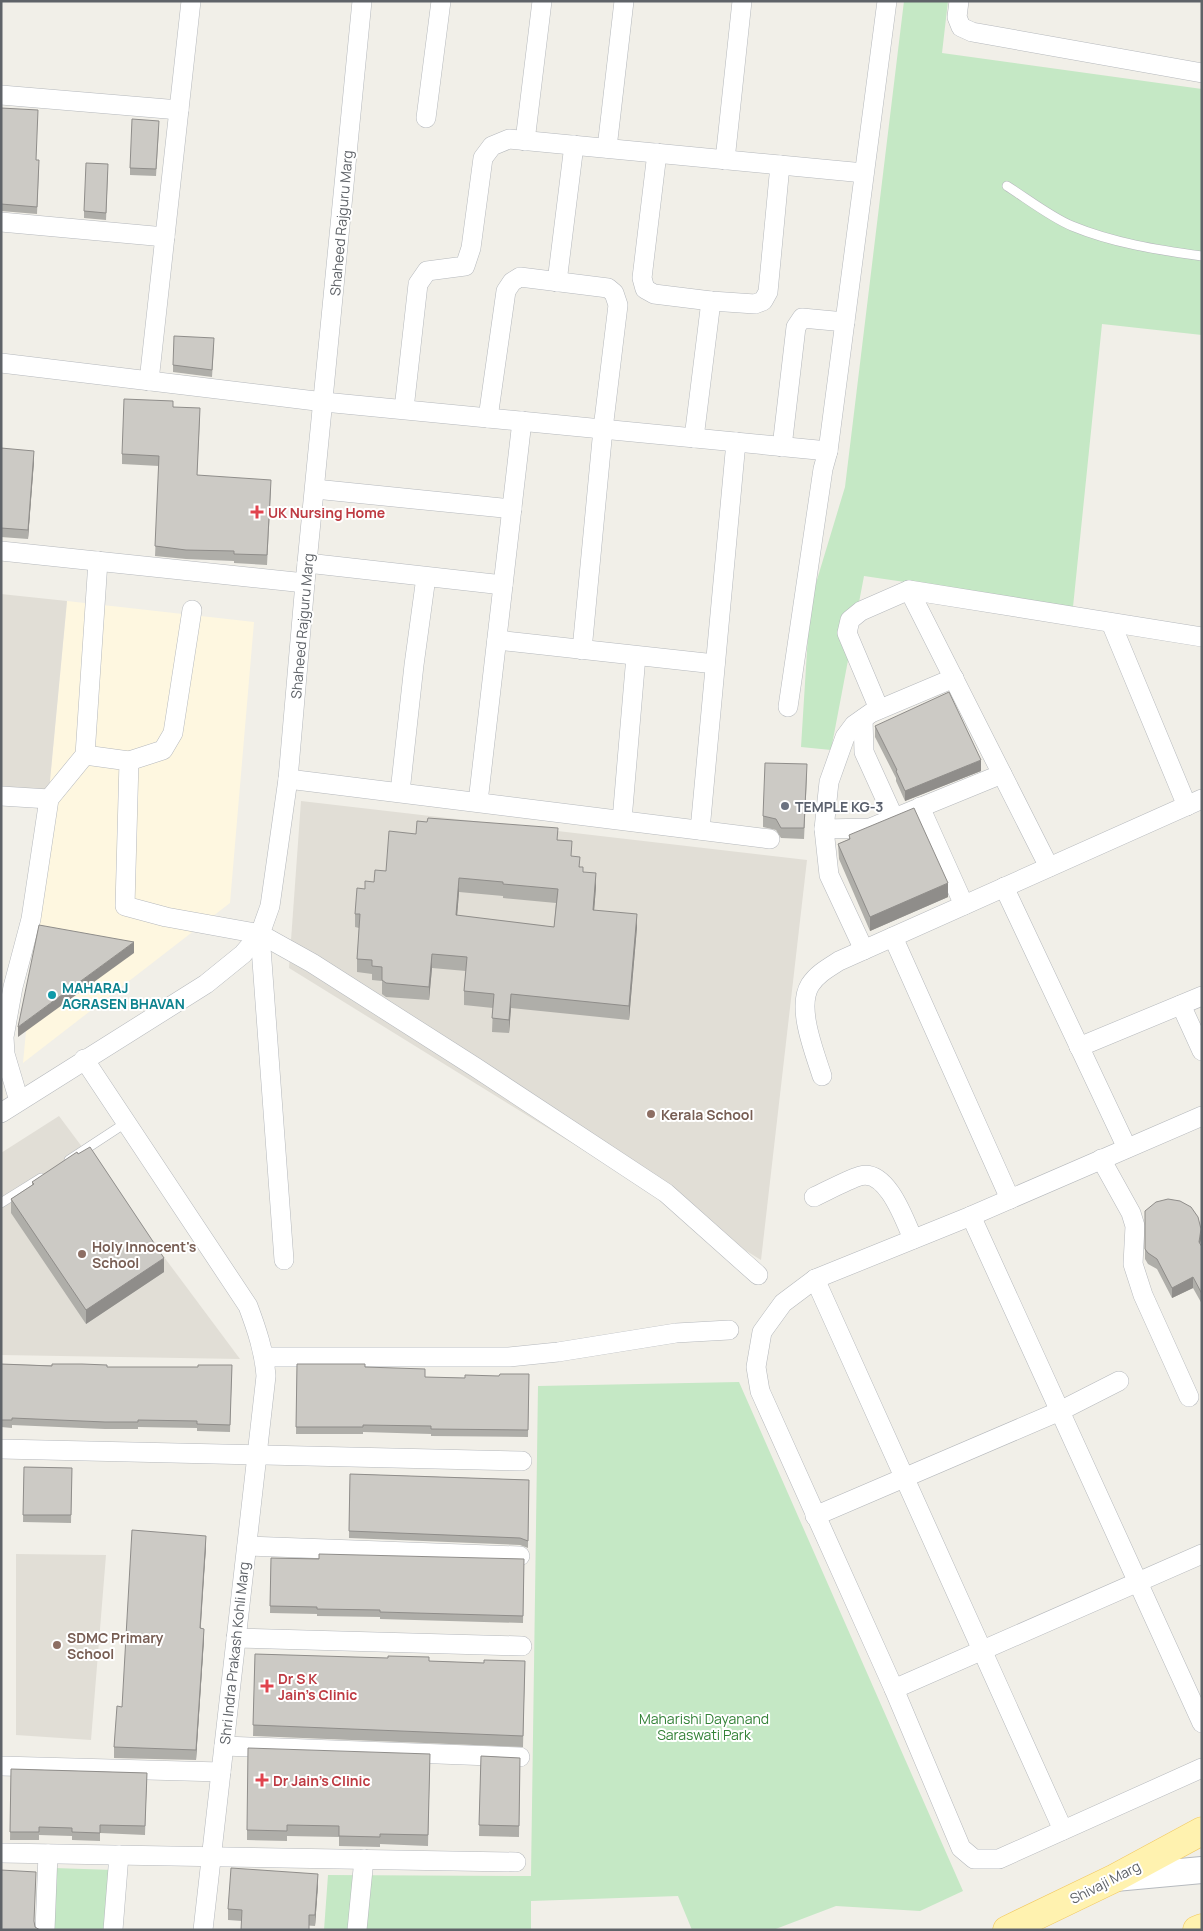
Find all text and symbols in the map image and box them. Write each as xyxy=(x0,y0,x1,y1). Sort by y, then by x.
street label: Shaheed Rajguru Marg xyxy=(325,149,357,297)
place label: UK Nursing Home xyxy=(268,503,385,522)
marker: UK Nursing Home xyxy=(250,505,264,519)
street label: Shaheed Rajguru Marg xyxy=(286,552,318,700)
place label: TEMPLE KG-3 xyxy=(795,797,883,816)
marker: TEMPLE KG-3 xyxy=(779,800,791,812)
place label: MAHARAJ AGRASEN BHAVAN xyxy=(62,978,185,1013)
marker: MAHARAJ AGRASEN BHAVAN xyxy=(46,989,58,1001)
place label: Kerala School xyxy=(661,1105,753,1124)
marker: Kerala School xyxy=(645,1108,657,1120)
place label: Holy Innocent's School xyxy=(92,1237,197,1272)
marker: Holy Innocent's School xyxy=(76,1248,88,1260)
street label: Shri Indra Prakash Kohli Marg xyxy=(215,1561,253,1745)
place label: SDMC Primary School xyxy=(67,1628,164,1663)
marker: SDMC Primary School xyxy=(51,1639,63,1651)
place label: Dr S K Jain's Clinic xyxy=(278,1669,357,1704)
marker: Dr S K Jain's Clinic xyxy=(260,1679,274,1693)
park label: Maharishi Dayanand Saraswati Park xyxy=(639,1709,769,1744)
place label: Dr Jain's Clinic xyxy=(273,1771,371,1790)
marker: Dr Jain's Clinic xyxy=(255,1773,269,1787)
street label: Shivaji Marg xyxy=(1066,1856,1144,1908)

